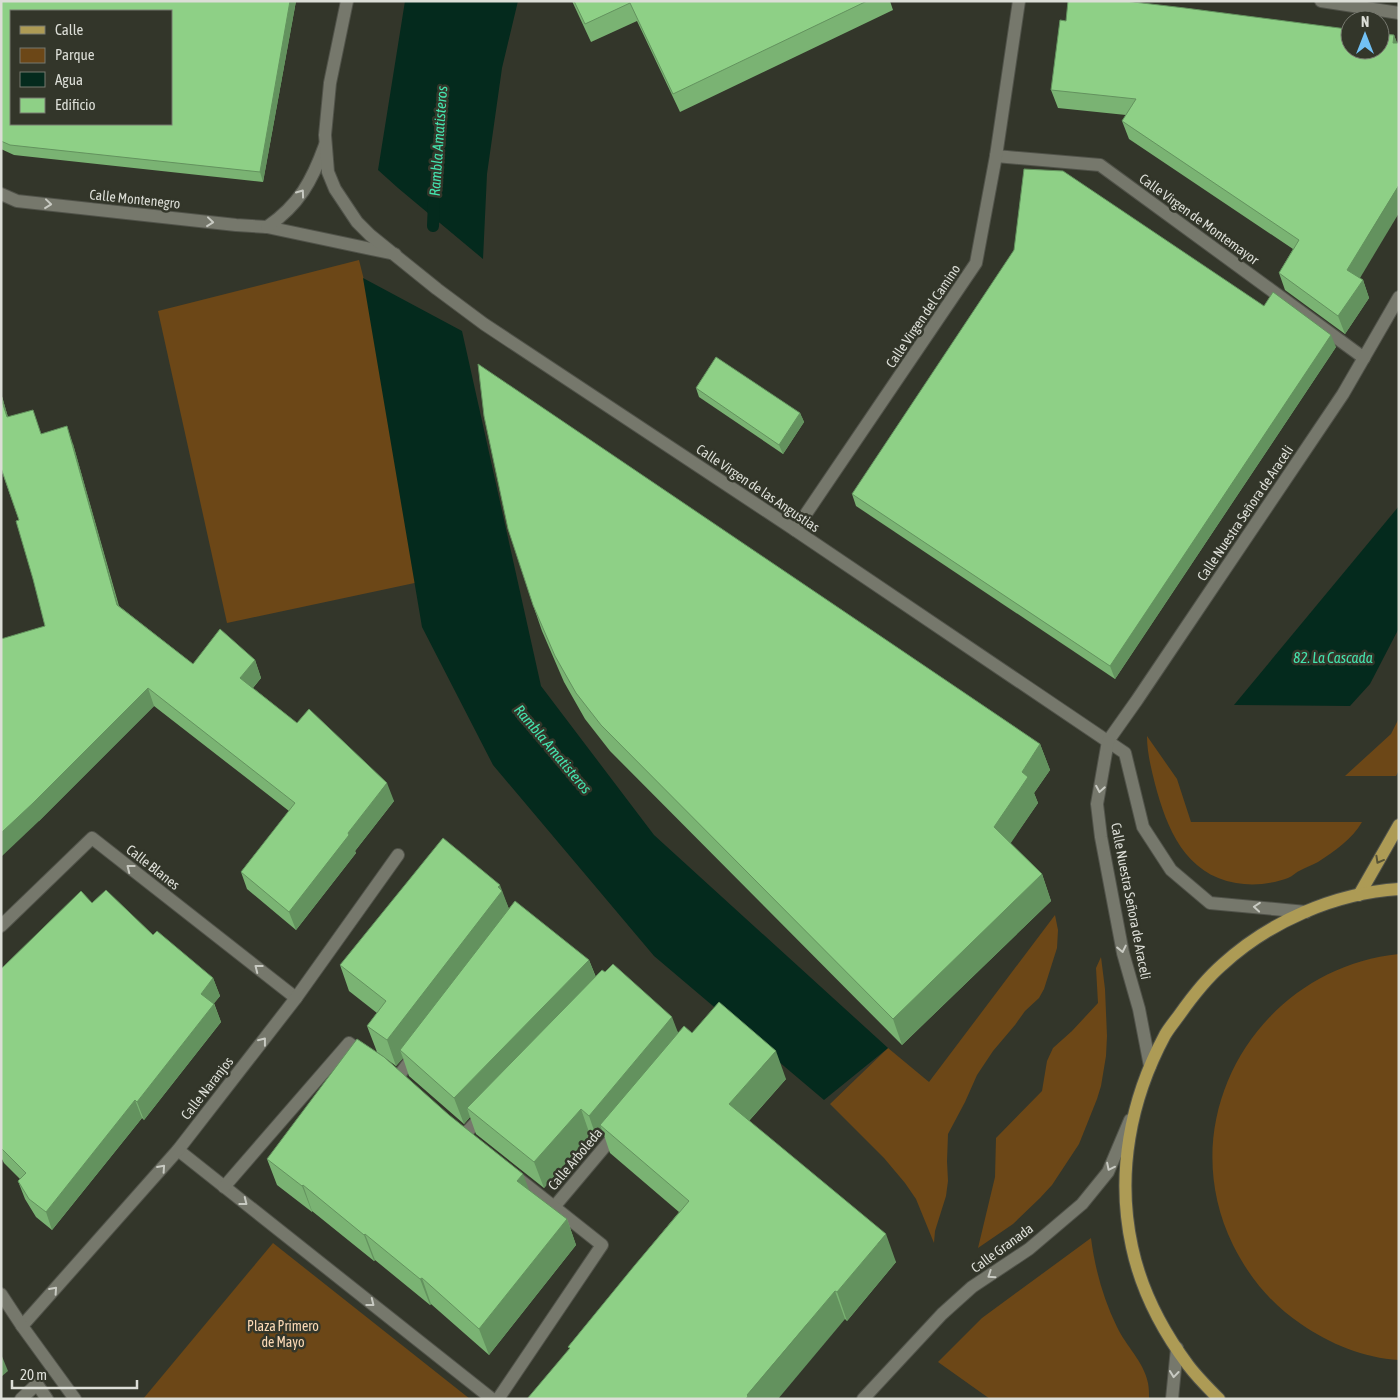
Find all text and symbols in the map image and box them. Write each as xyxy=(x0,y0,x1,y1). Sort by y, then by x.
legend xyxy=(10,10,172,125)
north arrow xyxy=(1340,10,1390,60)
text: N xyxy=(1361,14,1369,30)
text: Calle xyxy=(55,21,84,38)
text: Parque xyxy=(55,46,95,63)
text: Agua xyxy=(55,71,83,88)
water label: Rambla Amatisteros xyxy=(426,85,450,197)
text: Edificio xyxy=(55,96,96,113)
street label: Calle Virgen de Montemayor xyxy=(1136,170,1263,268)
street label: Calle Montenegro xyxy=(89,186,181,212)
one-way arrow xyxy=(296,190,304,199)
one-way arrow xyxy=(45,199,53,210)
one-way arrow xyxy=(206,216,214,227)
street label: Calle Virgen del Camino xyxy=(883,261,963,371)
street label: Calle Virgen de las Angustias xyxy=(693,441,823,535)
street label: Calle Nuestra Señora de Araceli xyxy=(1194,442,1296,584)
water label: 82. La Cascada xyxy=(1293,649,1373,666)
water label: Rambla Amatisteros xyxy=(511,701,595,797)
one-way arrow xyxy=(1095,785,1105,794)
street label: Calle Nuestra Señora de Araceli xyxy=(1108,821,1154,981)
street label: Calle Blanes xyxy=(123,841,183,893)
one-way arrow xyxy=(1375,854,1385,863)
one-way arrow xyxy=(126,864,135,873)
one-way arrow xyxy=(1253,902,1261,913)
one-way arrow xyxy=(1116,945,1127,954)
one-way arrow xyxy=(255,965,264,973)
one-way arrow xyxy=(257,1037,266,1047)
street label: Calle Naranjos xyxy=(178,1053,236,1122)
street label: Calle Arboleda xyxy=(545,1125,605,1193)
one-way arrow xyxy=(1106,1162,1116,1171)
one-way arrow xyxy=(156,1165,165,1174)
one-way arrow xyxy=(238,1197,247,1205)
street label: Calle Granada xyxy=(968,1220,1036,1276)
one-way arrow xyxy=(987,1269,996,1278)
one-way arrow xyxy=(49,1286,58,1295)
one-way arrow xyxy=(365,1298,374,1306)
park label: Plaza Primero de Mayo xyxy=(247,1318,319,1350)
scale bar xyxy=(12,1358,138,1390)
text: 20 m xyxy=(20,1366,47,1383)
one-way arrow xyxy=(1169,1370,1180,1378)

